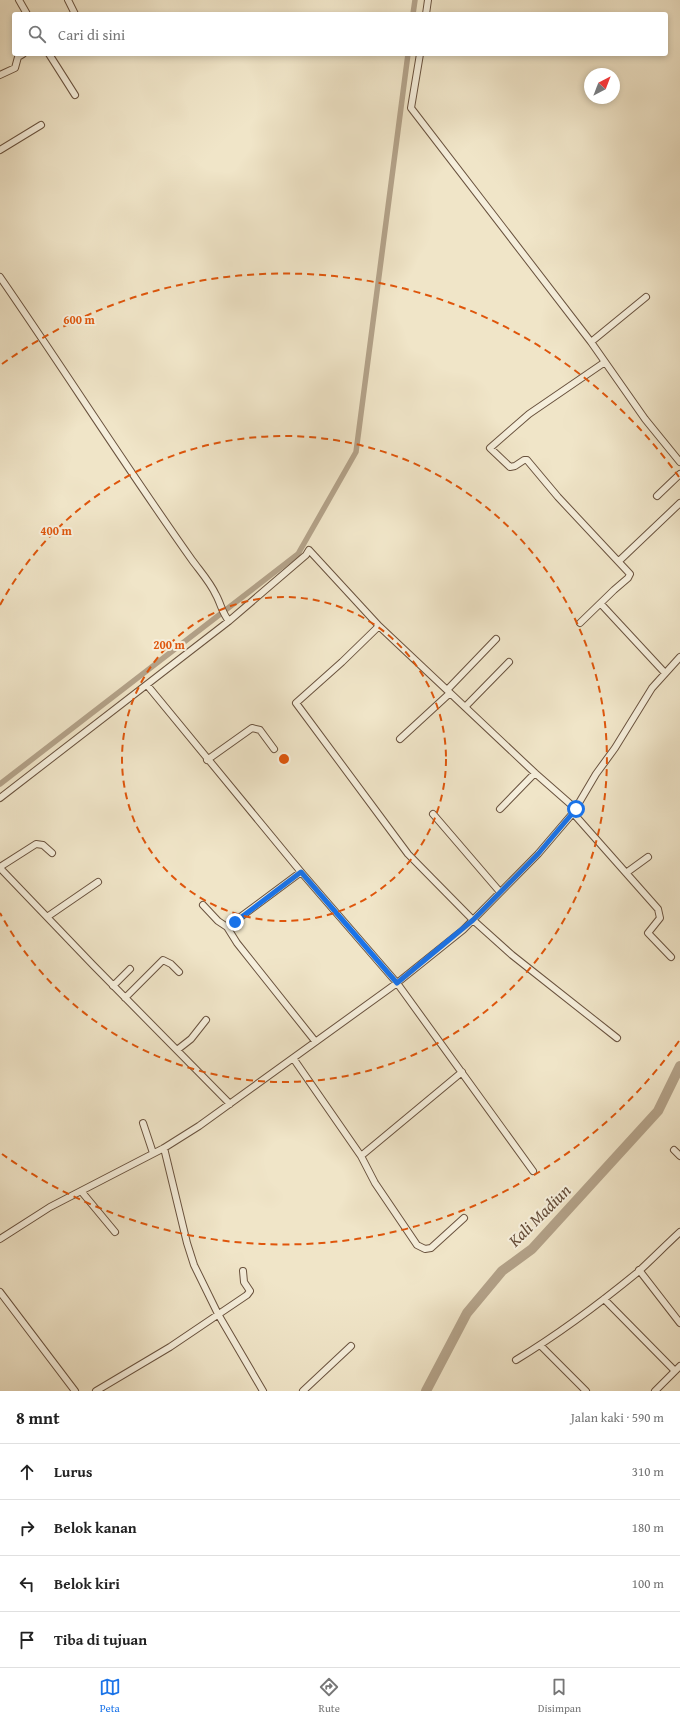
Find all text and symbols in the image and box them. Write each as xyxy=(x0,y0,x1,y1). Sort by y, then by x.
search box xyxy=(12,12,668,56)
icon: search xyxy=(26,23,48,45)
text: Cari di sini xyxy=(58,24,125,45)
north arrow xyxy=(584,68,620,104)
text: 600 m xyxy=(63,311,96,328)
text: 400 m xyxy=(40,522,73,539)
text: 200 m xyxy=(153,636,186,653)
centre of rings xyxy=(277,752,291,766)
route start xyxy=(567,800,585,818)
route end xyxy=(226,913,244,931)
water label: Kali Madiun xyxy=(501,1178,576,1253)
text: 8 mnt xyxy=(16,1405,60,1430)
text: Jalan kaki · 590 m xyxy=(571,1408,664,1427)
icon: ahead xyxy=(16,1461,38,1483)
text: Lurus xyxy=(54,1461,92,1482)
text: 310 m xyxy=(632,1462,664,1481)
icon: right xyxy=(16,1517,38,1539)
text: Belok kanan xyxy=(54,1517,137,1538)
text: 180 m xyxy=(632,1518,664,1537)
icon: left xyxy=(16,1573,38,1595)
text: Belok kiri xyxy=(54,1573,120,1594)
text: 100 m xyxy=(632,1574,664,1593)
icon: arrive xyxy=(16,1629,38,1651)
text: Tiba di tujuan xyxy=(54,1629,147,1650)
tab: Peta xyxy=(99,1676,121,1716)
tab: Rute xyxy=(318,1676,340,1716)
tab: Disimpan xyxy=(538,1676,581,1716)

